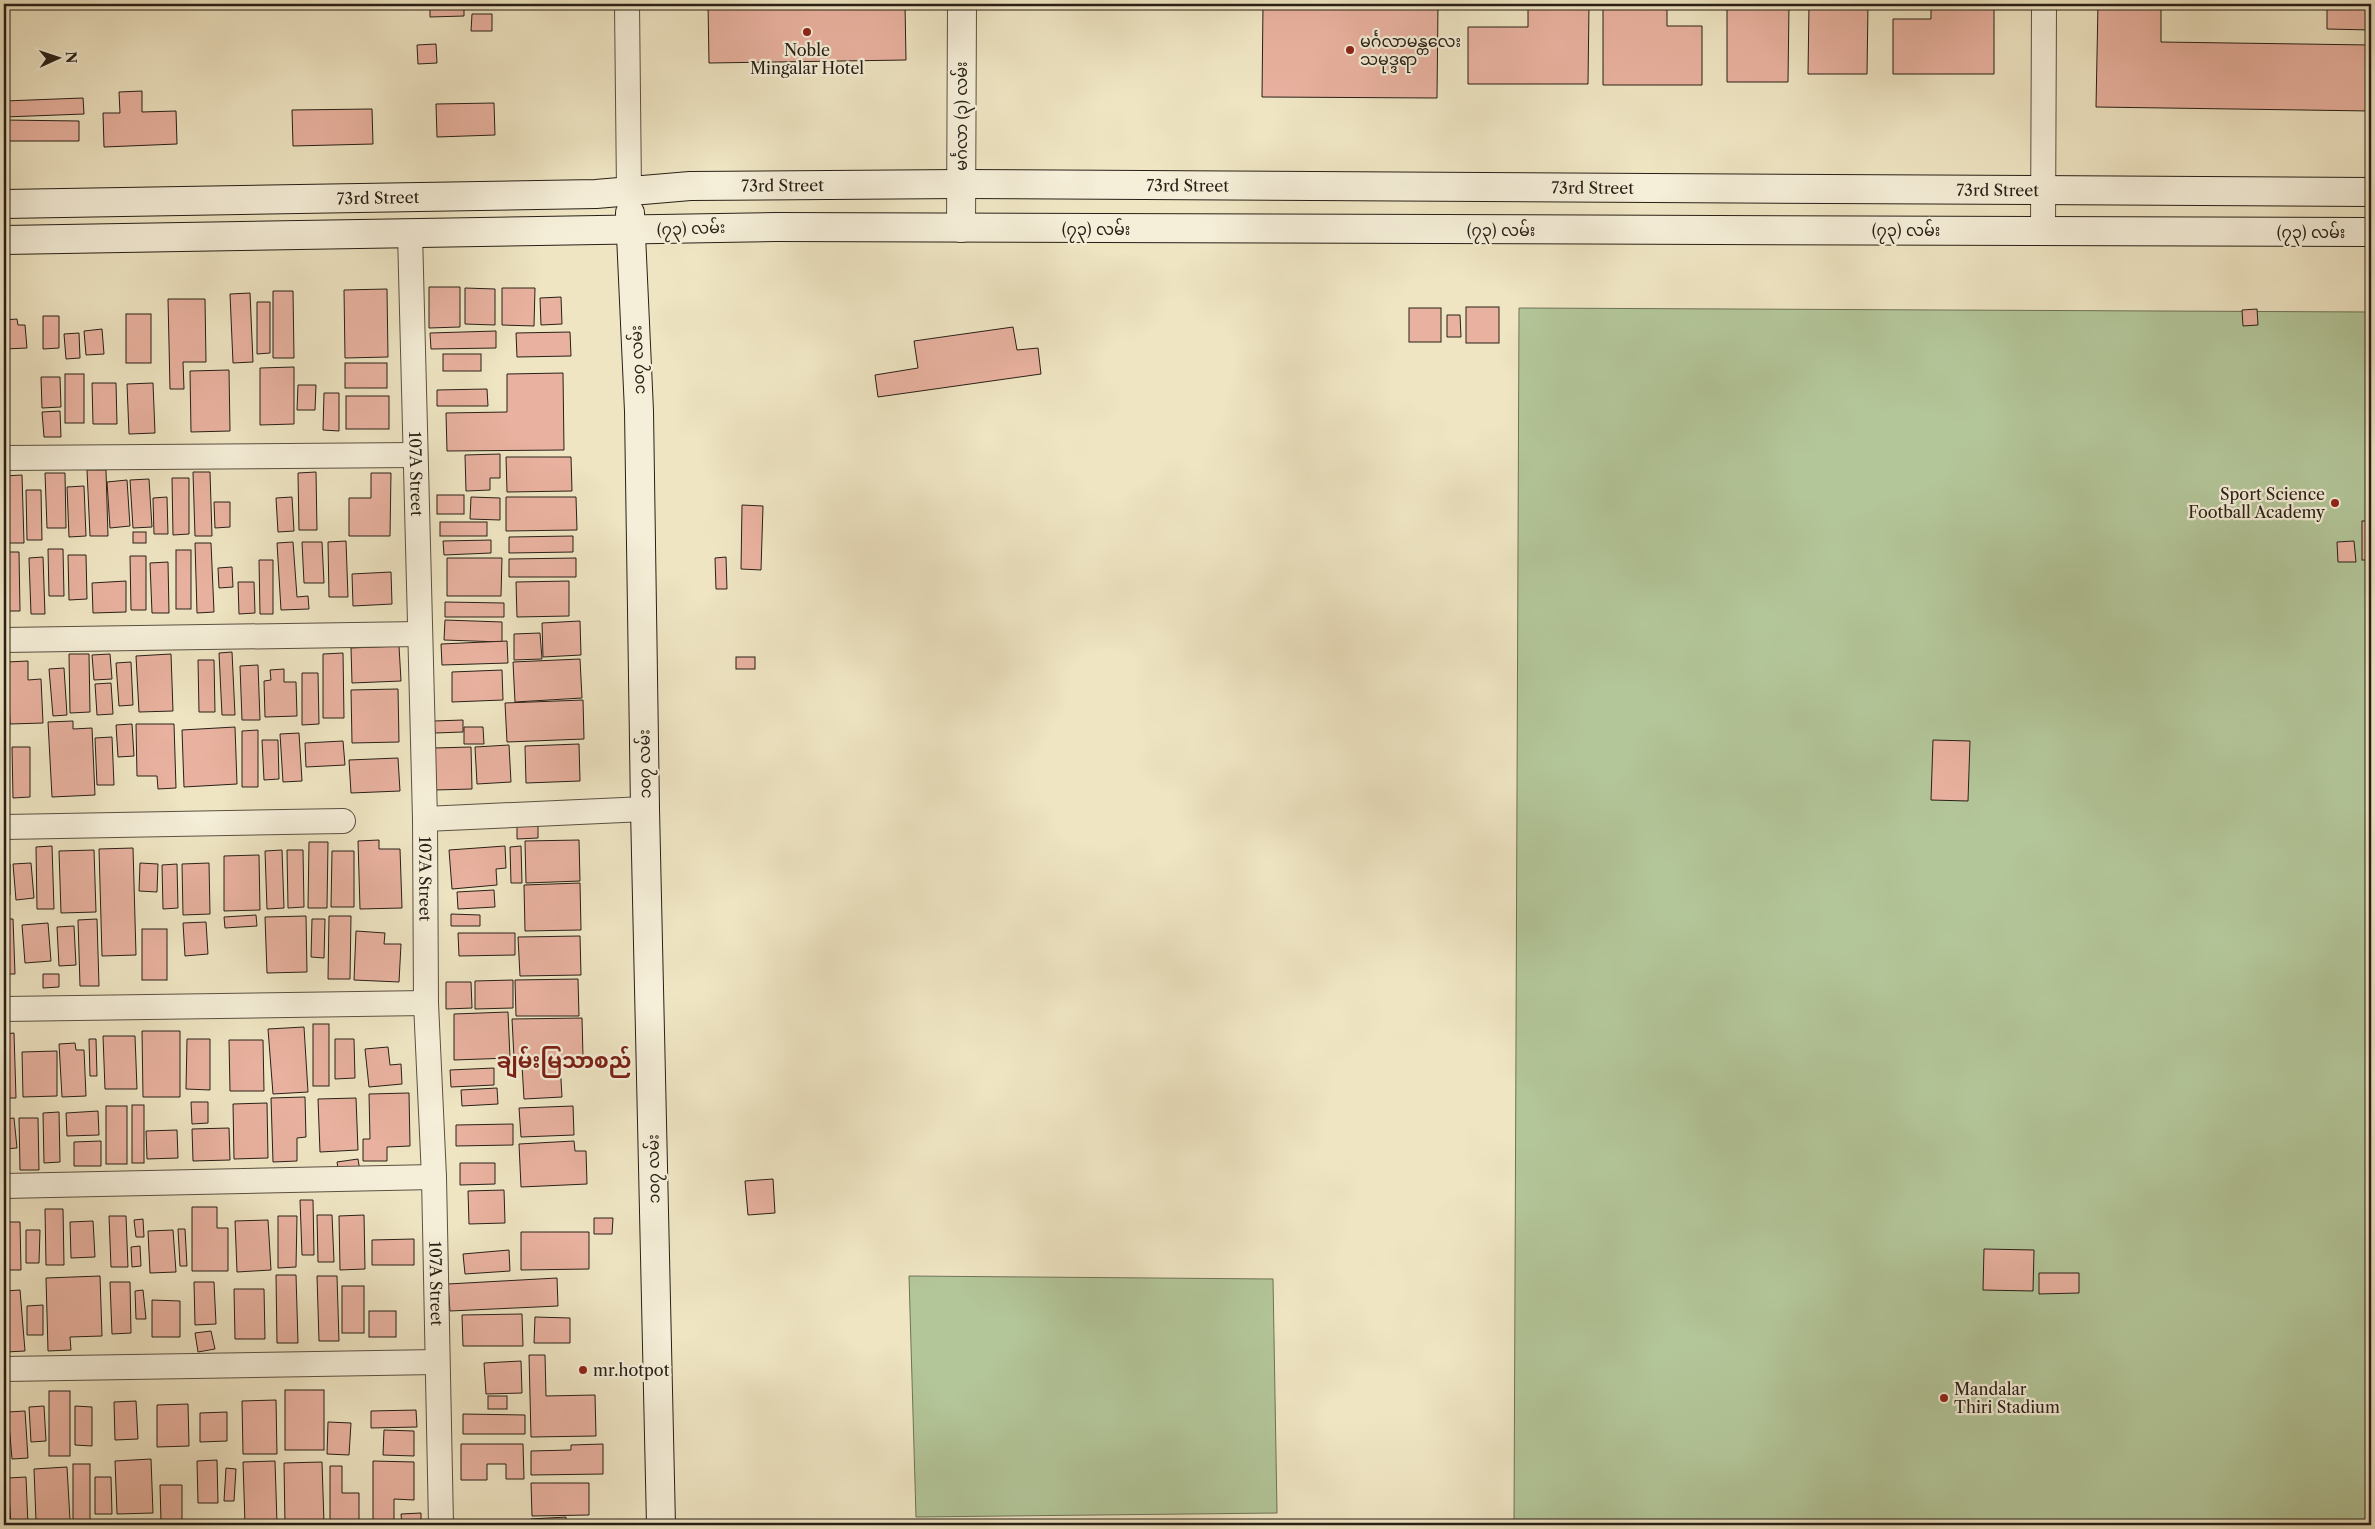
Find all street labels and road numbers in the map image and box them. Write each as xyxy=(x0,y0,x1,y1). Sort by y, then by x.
street label: မင်္ဂလာ (၃) လမ်း xyxy=(950,61,975,171)
street label: 73rd Street xyxy=(741,175,824,196)
street label: 73rd Street xyxy=(1146,175,1229,196)
street label: 73rd Street xyxy=(1551,177,1634,198)
street label: 73rd Street xyxy=(1956,180,2039,200)
street label: 73rd Street xyxy=(336,187,420,208)
street label: (၇၃) လမ်း xyxy=(656,216,726,243)
street label: (၇၃) လမ်း xyxy=(1062,218,1130,243)
street label: (၇၃) လမ်း xyxy=(1467,219,1535,244)
street label: (၇၃) လမ်း xyxy=(1872,219,1940,244)
street label: (၇၃) လမ်း xyxy=(2277,221,2345,246)
street label: ၁၀၇ လမ်း xyxy=(624,325,653,395)
street label: 107A Street xyxy=(405,431,427,517)
street label: ၁၀၇ လမ်း xyxy=(632,729,659,799)
street label: 107A Street xyxy=(415,836,436,922)
street label: ၁၀၇ လမ်း xyxy=(641,1134,668,1204)
street label: 107A Street xyxy=(425,1241,447,1327)

